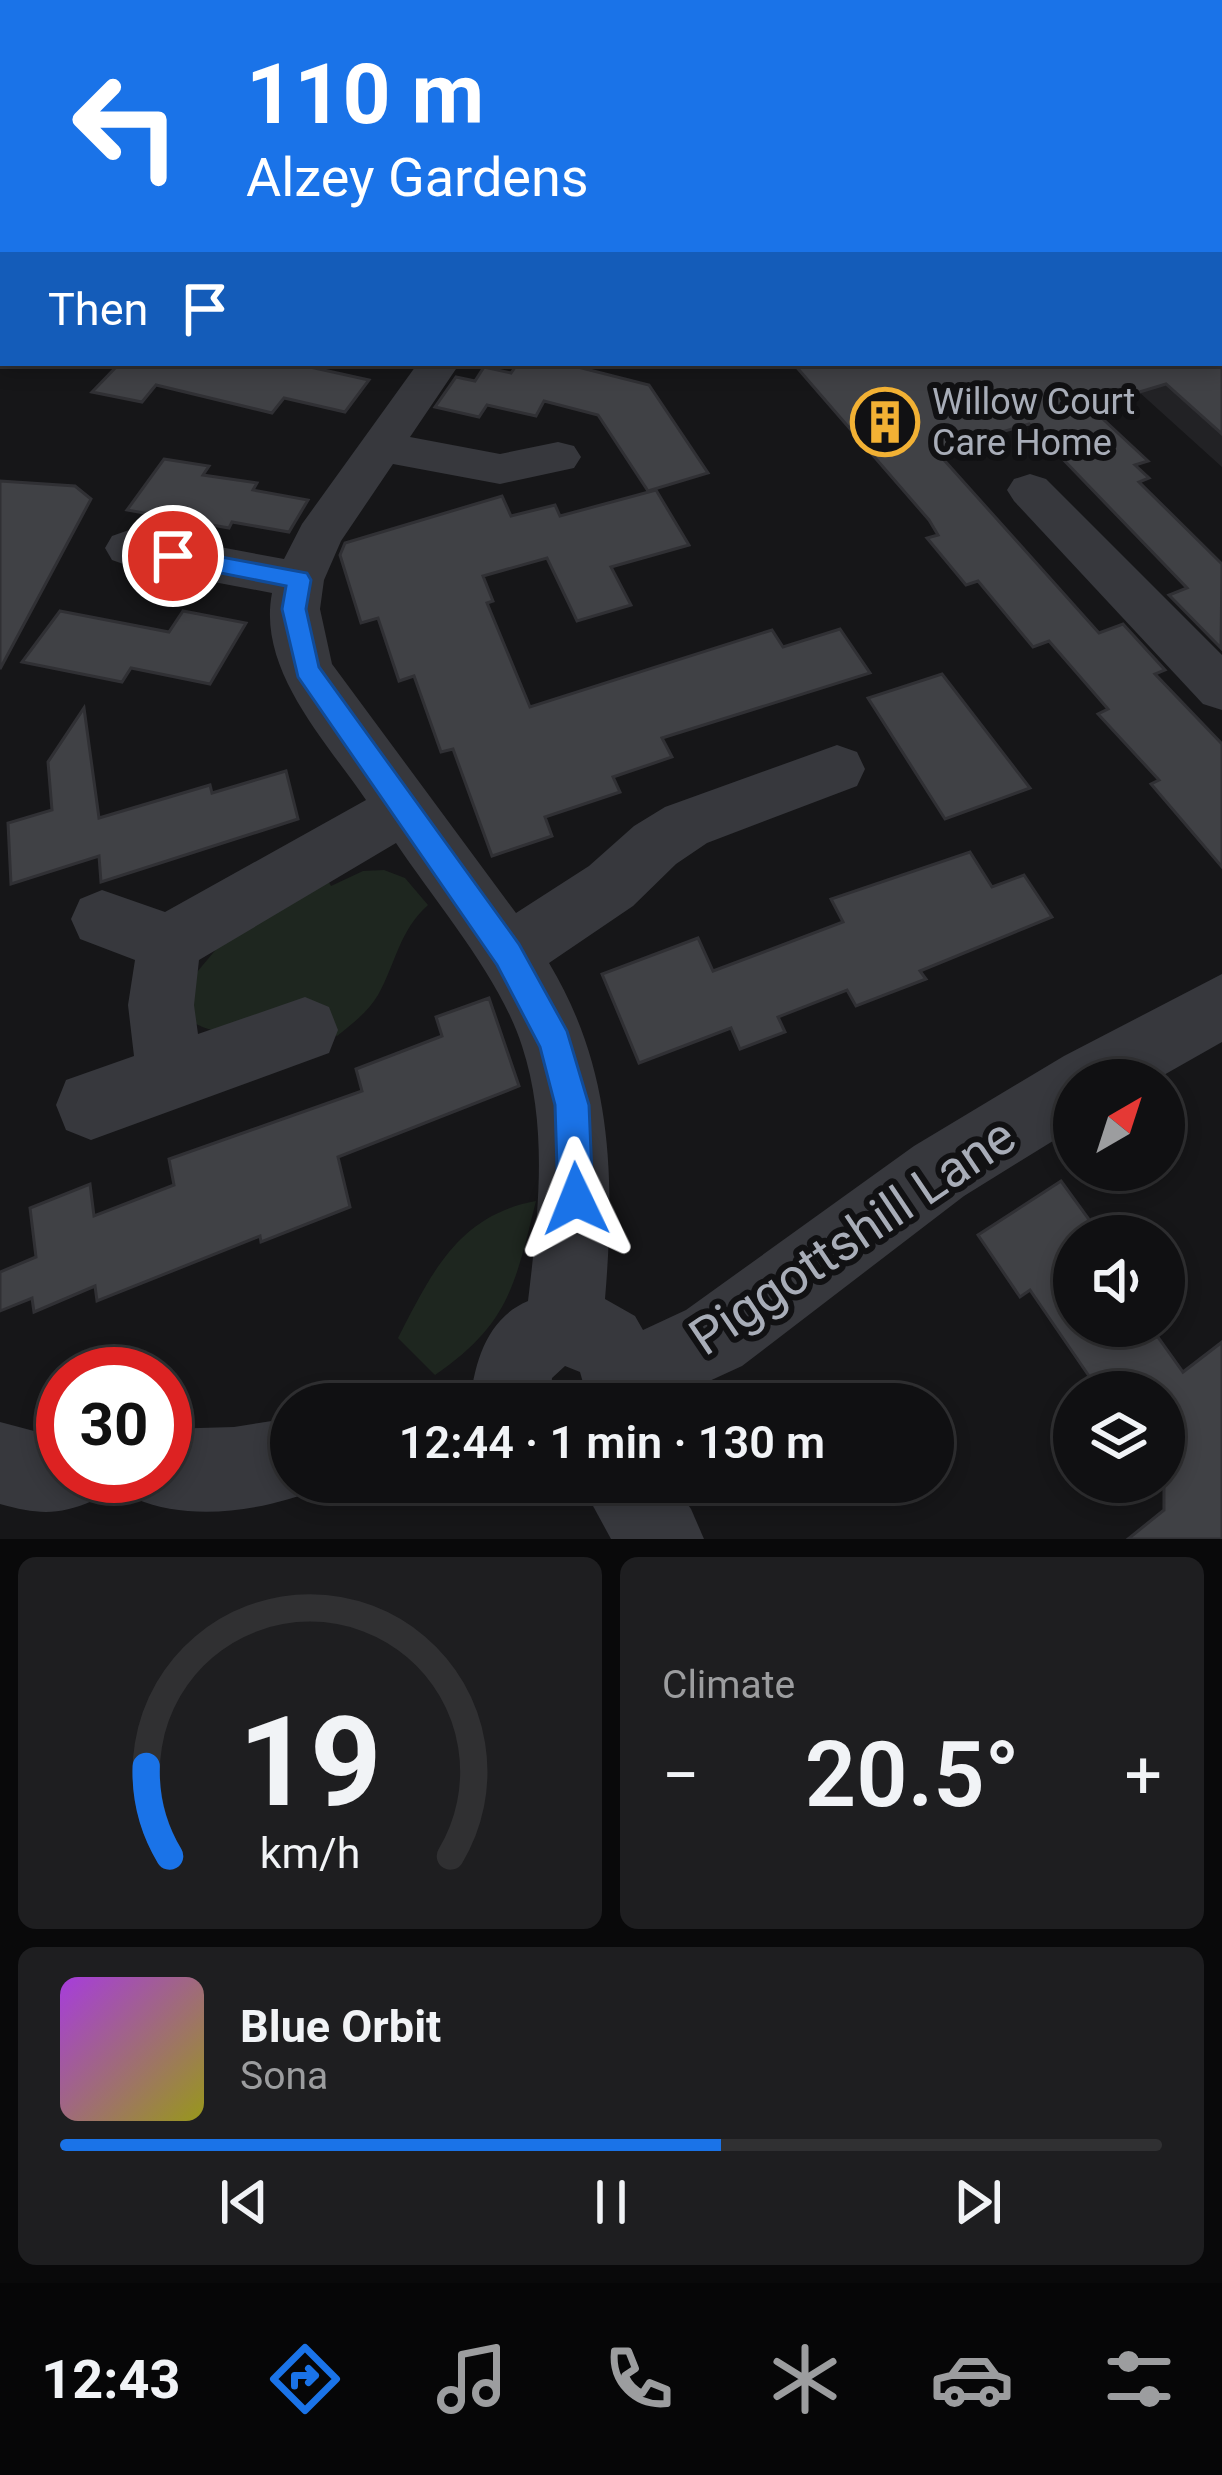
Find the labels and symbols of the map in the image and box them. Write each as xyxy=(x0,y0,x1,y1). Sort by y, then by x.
place label: Willow Court Care Home xyxy=(932,381,1135,464)
building icon: Willow Court Care Home xyxy=(850,387,920,457)
pin xyxy=(122,505,224,607)
north arrow xyxy=(1053,1059,1185,1191)
street label: Piggottshill Lane xyxy=(679,1106,1026,1367)
position arrow xyxy=(513,1136,639,1262)
speed limit sign: 30 xyxy=(36,1347,192,1503)

